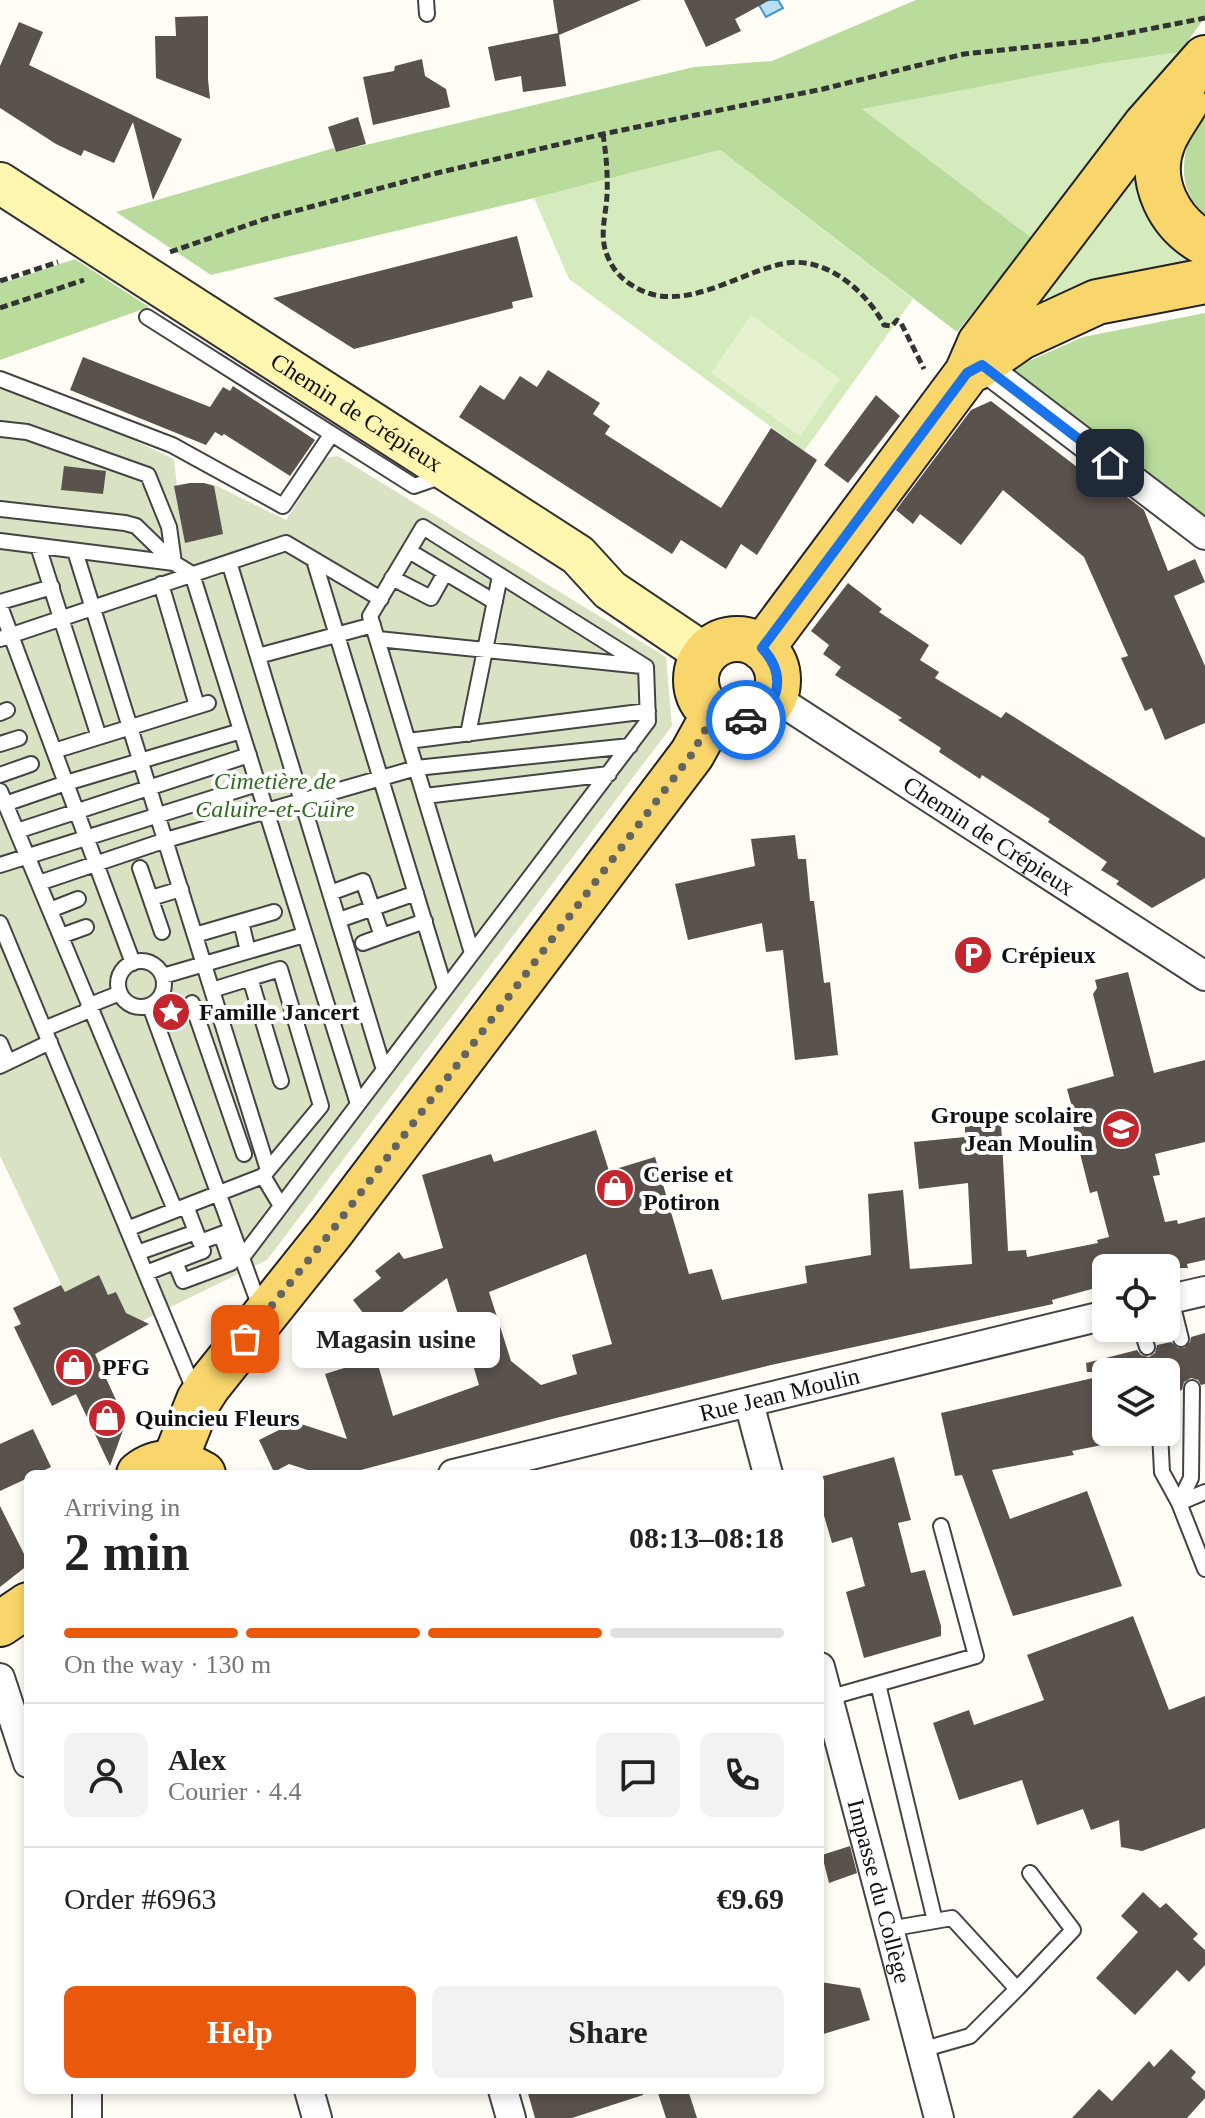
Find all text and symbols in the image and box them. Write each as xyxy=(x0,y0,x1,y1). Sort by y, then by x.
street label: Chemin de Crépieux xyxy=(266,348,447,477)
pin xyxy=(1076,429,1144,497)
icon: home xyxy=(1088,441,1132,485)
courier xyxy=(706,680,786,760)
icon: car xyxy=(724,698,768,742)
park label: Cimetière de Caluire-et-Cuire xyxy=(195,768,355,822)
street label: Chemin de Crépieux xyxy=(898,771,1079,901)
parking icon: Crépieux xyxy=(952,934,994,976)
place label: Crépieux xyxy=(1001,942,1096,968)
place icon: Famille Jancert xyxy=(150,991,192,1033)
place label: Famille Jancert xyxy=(199,999,360,1025)
place label: Groupe scolaire Jean Moulin xyxy=(931,1102,1093,1156)
school or university icon: Groupe scolaire Jean Moulin xyxy=(1100,1108,1142,1150)
place label: Cerise et Potiron xyxy=(643,1161,733,1215)
shop icon: Cerise et Potiron xyxy=(594,1167,636,1209)
map controls xyxy=(1092,1254,1180,1446)
button: locate xyxy=(1092,1254,1180,1342)
pin xyxy=(211,1305,279,1373)
callout: Magasin usine xyxy=(293,1311,501,1367)
icon: bag xyxy=(223,1317,267,1361)
text: Magasin usine xyxy=(316,1325,476,1354)
shop icon: PFG xyxy=(53,1346,95,1388)
place label: PFG xyxy=(102,1354,150,1380)
button: layers xyxy=(1092,1358,1180,1446)
street label: Rue Jean Moulin xyxy=(697,1362,862,1427)
shop icon: Quincieu Fleurs xyxy=(86,1397,128,1439)
place label: Quincieu Fleurs xyxy=(135,1405,300,1431)
text: Arriving in xyxy=(64,1493,180,1522)
text: 08:13–08:18 xyxy=(629,1521,784,1554)
text: 2 min xyxy=(64,1524,190,1581)
text: On the way · 130 m xyxy=(64,1650,271,1679)
button: person xyxy=(64,1733,148,1817)
button: chat xyxy=(596,1733,680,1817)
button: phone xyxy=(700,1733,784,1817)
text: Alex xyxy=(168,1743,226,1776)
text: Courier · 4.4 xyxy=(168,1777,302,1806)
street label: Impasse du Collège xyxy=(842,1796,916,1986)
text: Order #6963 xyxy=(64,1882,216,1915)
text: €9.69 xyxy=(717,1882,784,1915)
button: Help xyxy=(64,1986,416,2078)
button: Share xyxy=(432,1986,784,2078)

